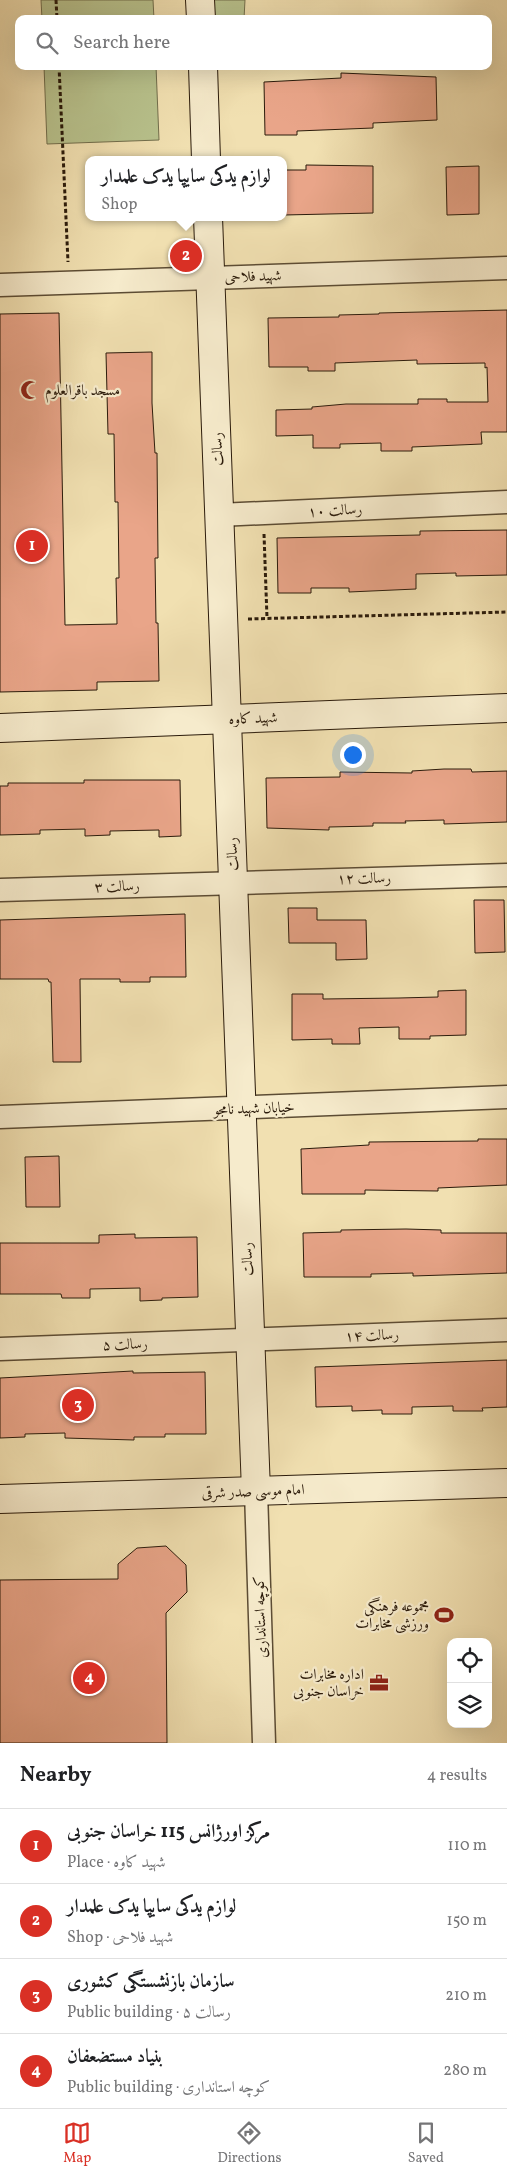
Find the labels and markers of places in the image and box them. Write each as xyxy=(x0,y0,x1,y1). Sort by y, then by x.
pin: 2 xyxy=(170,237,202,275)
mosque icon: مسجد باقرالعلوم xyxy=(19,379,41,401)
place label: مسجد باقرالعلوم xyxy=(45,381,120,403)
pin: 1 xyxy=(16,527,48,565)
pin: 3 xyxy=(62,1386,94,1424)
place label: مجموعه فرهنگی ورزشی مخابرات xyxy=(355,1597,429,1635)
sports icon: مجموعه فرهنگی ورزشی مخابرات xyxy=(433,1604,455,1626)
pin: 4 xyxy=(73,1659,105,1697)
place label: اداره مخابرات خراسان جنوبی xyxy=(293,1665,364,1703)
office icon: اداره مخابرات خراسان جنوبی xyxy=(368,1672,390,1694)

